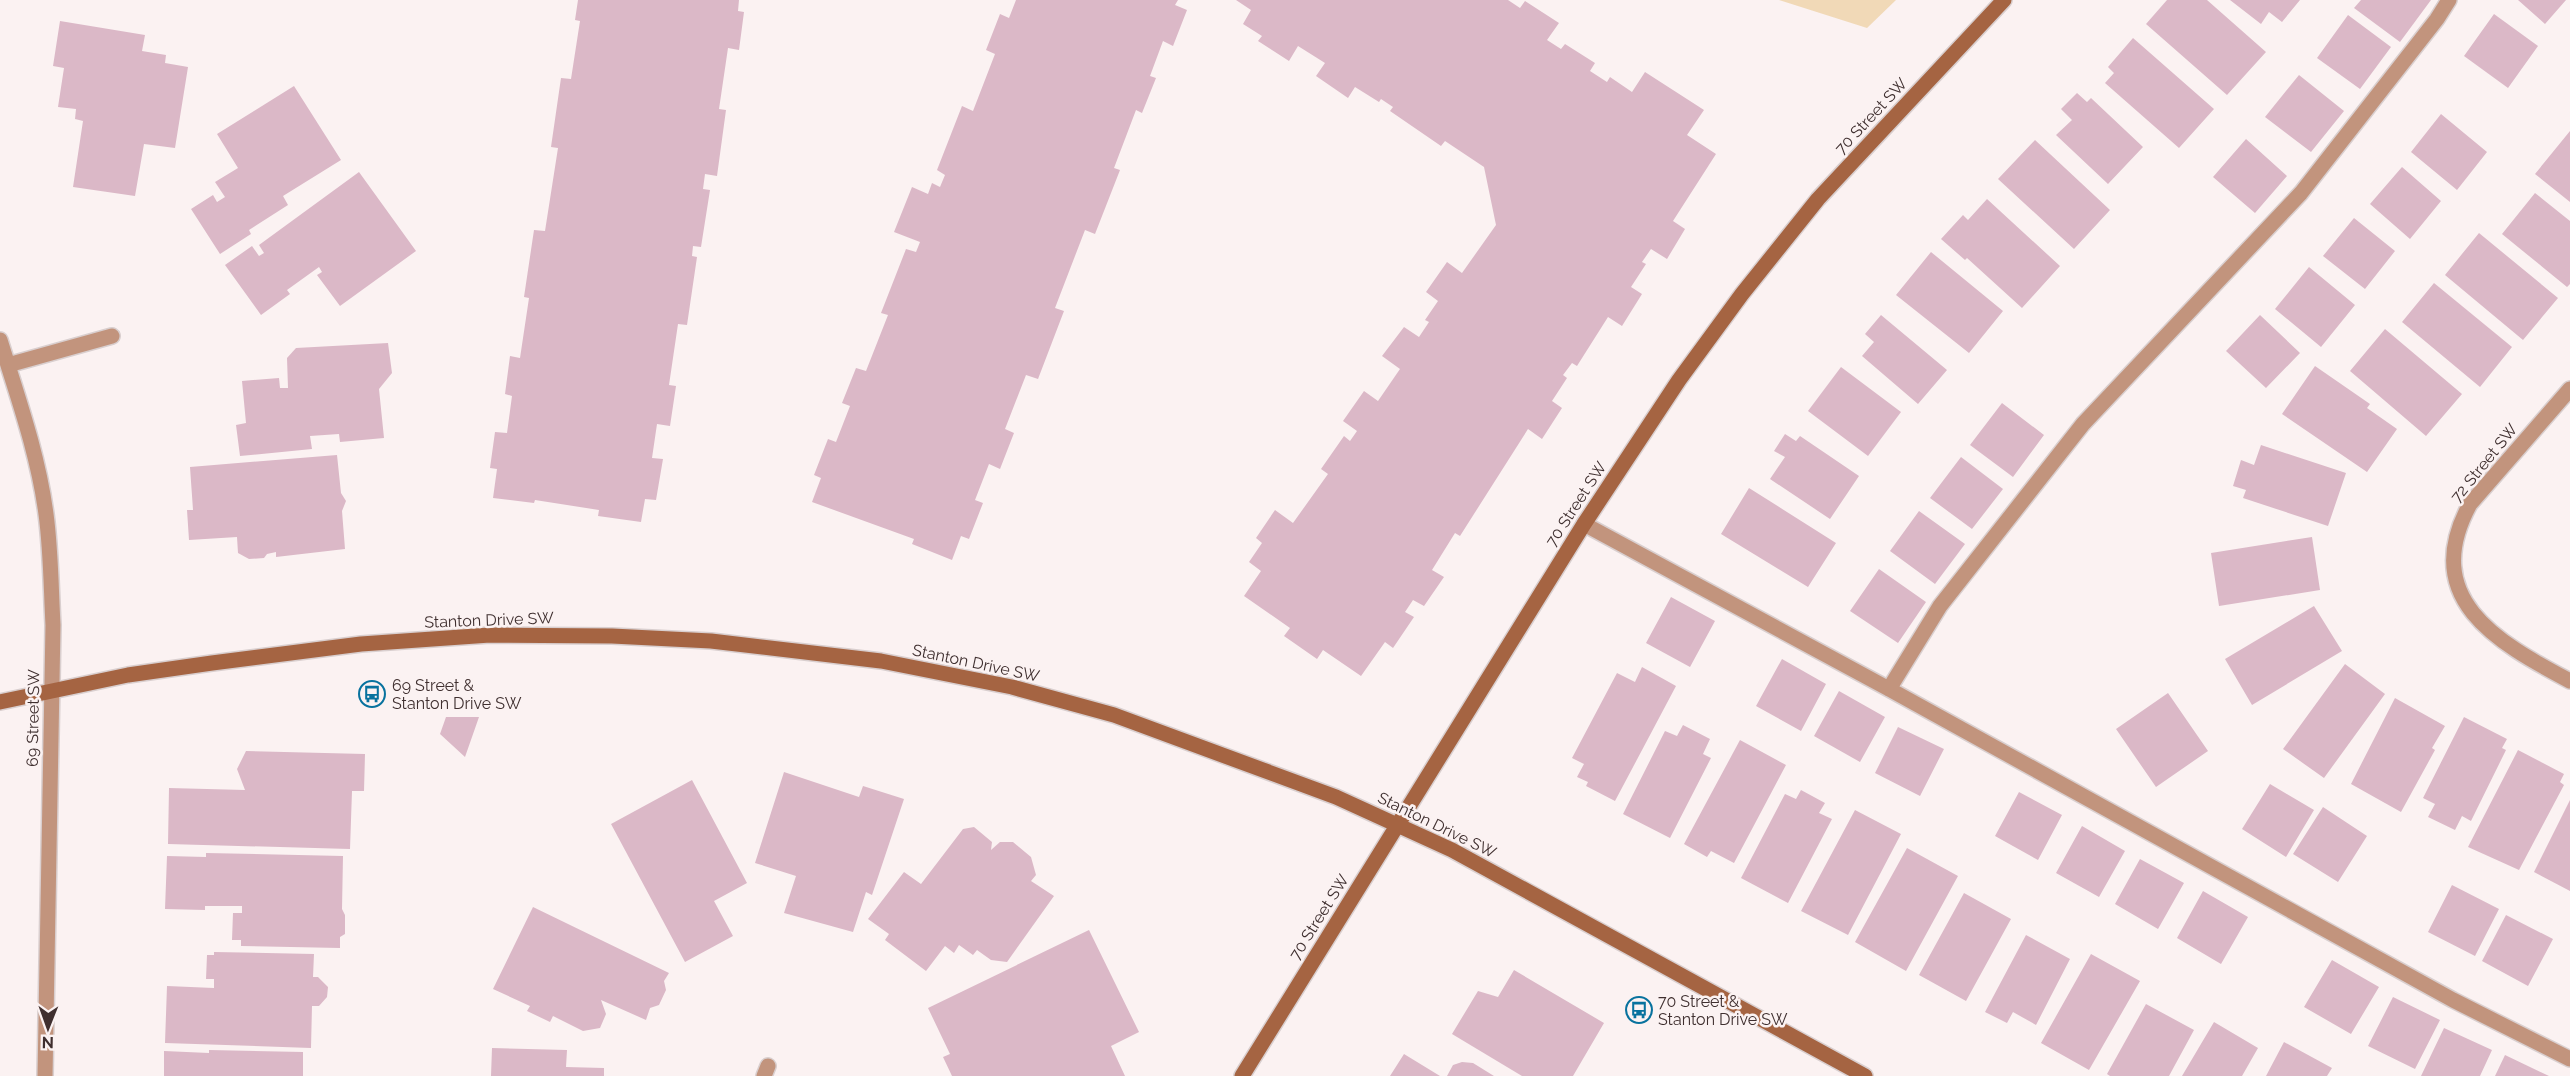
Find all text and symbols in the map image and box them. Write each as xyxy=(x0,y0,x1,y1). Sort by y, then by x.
street label: 70 Street SW xyxy=(1831,74,1911,158)
street label: 72 Street SW xyxy=(2447,420,2522,506)
street label: 70 Street SW xyxy=(1542,458,1611,550)
street label: Stanton Drive SW xyxy=(424,608,554,632)
street label: Stanton Drive SW xyxy=(911,640,1042,686)
street label: 69 Street SW xyxy=(23,669,43,767)
place label: 69 Street & Stanton Drive SW xyxy=(392,676,522,713)
bus stop icon: 69 Street & Stanton Drive SW xyxy=(357,679,387,709)
street label: Stanton Drive SW xyxy=(1375,788,1500,862)
street label: 70 Street SW xyxy=(1285,871,1353,963)
place label: 70 Street & Stanton Drive SW xyxy=(1658,992,1788,1029)
bus stop icon: 70 Street & Stanton Drive SW xyxy=(1624,995,1654,1025)
north arrow xyxy=(18,998,78,1058)
text: N xyxy=(41,1033,54,1052)

